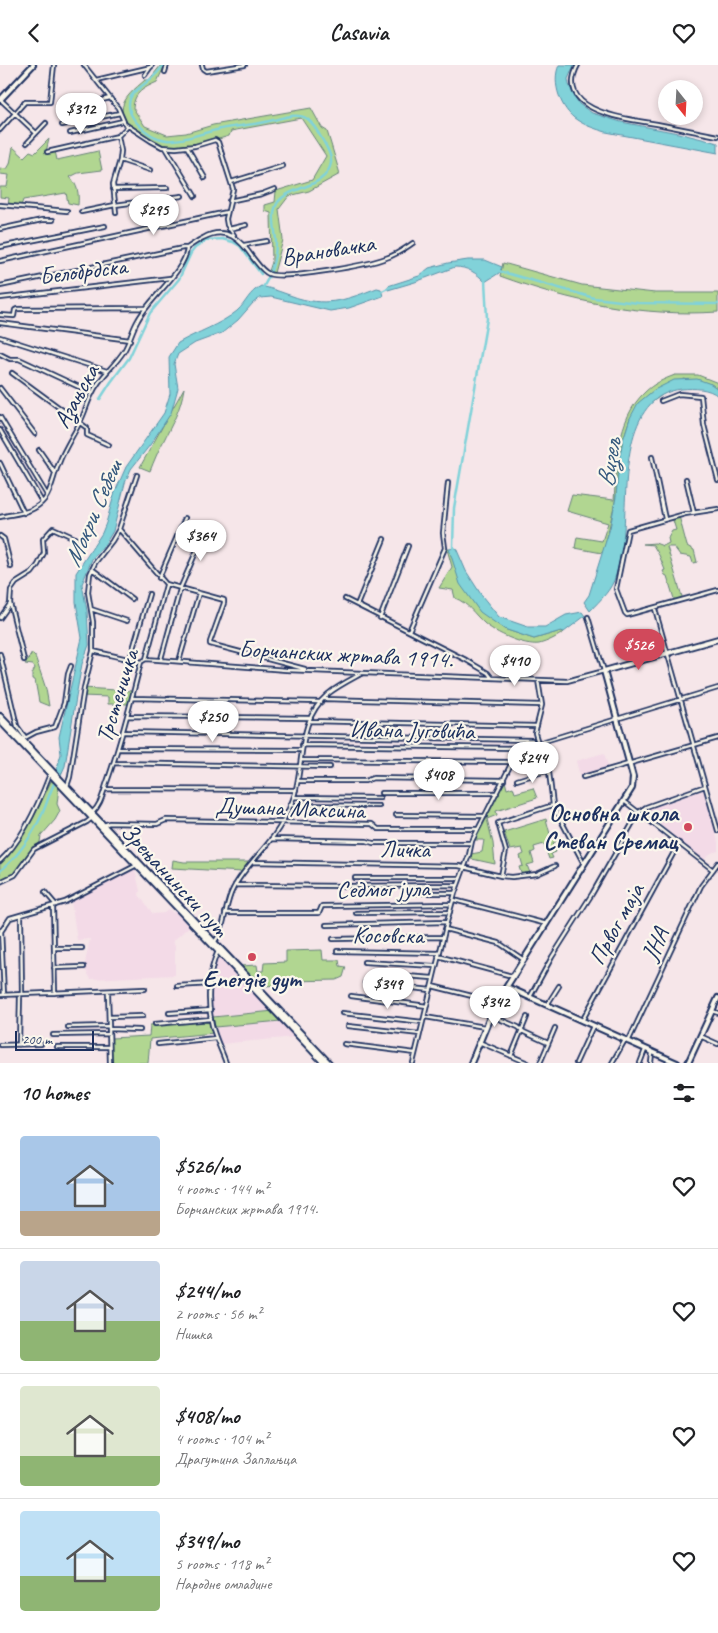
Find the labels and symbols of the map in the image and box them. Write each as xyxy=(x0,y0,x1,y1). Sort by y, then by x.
north arrow xyxy=(658,80,702,125)
pin: $312 xyxy=(51,93,111,135)
pin: $295 xyxy=(124,193,184,236)
street label: Врановачка xyxy=(279,228,378,272)
street label: Белобрдска xyxy=(38,251,130,291)
street label: Азањска xyxy=(46,358,107,434)
water label: Визељ xyxy=(589,434,629,489)
water label: Мокри Себеш xyxy=(56,453,130,571)
pin: $364 xyxy=(171,519,231,562)
pin: $526 xyxy=(609,629,669,671)
street label: Борчанских жртава 1914. xyxy=(238,633,454,675)
street label: Трстеничка xyxy=(89,644,146,746)
pin: $410 xyxy=(485,645,545,687)
pin: $250 xyxy=(183,701,243,743)
street label: Ивана Југовића xyxy=(349,714,476,746)
pin: $244 xyxy=(503,741,563,784)
pin: $408 xyxy=(409,759,469,801)
street label: Душана Максина xyxy=(215,790,367,826)
place label: Основна школа Стеван Сремац xyxy=(543,798,680,856)
street label: Зрењанински пут xyxy=(114,817,236,944)
marker: Основна школа Стеван Сремац xyxy=(682,821,694,833)
street label: Личка xyxy=(380,834,431,864)
street label: Седмог јула xyxy=(336,873,431,905)
street label: Првог маја xyxy=(581,877,651,970)
street label: Косовска xyxy=(352,919,426,951)
street label: ЈНА xyxy=(634,922,676,966)
marker: Energie gym xyxy=(246,951,258,963)
place label: Energie gym xyxy=(203,964,303,994)
pin: $349 xyxy=(358,967,418,1010)
pin: $342 xyxy=(465,985,525,1028)
scale bar xyxy=(15,1028,94,1051)

